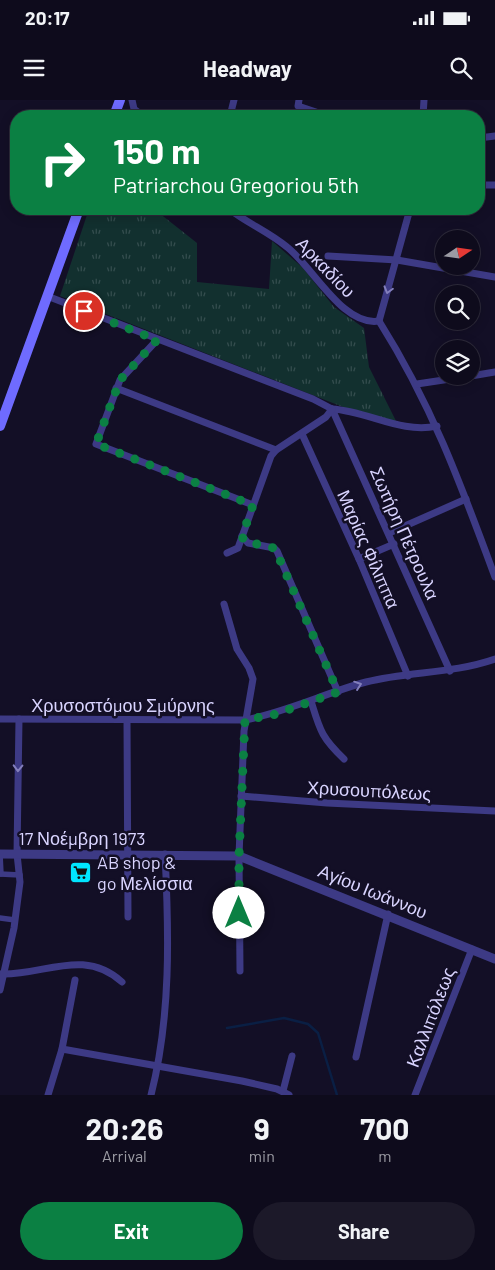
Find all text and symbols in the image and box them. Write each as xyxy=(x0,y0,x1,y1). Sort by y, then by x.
text: 20:17 xyxy=(25,6,70,29)
icon: menu xyxy=(20,54,48,82)
icon: search xyxy=(447,54,475,82)
text: Headway xyxy=(203,55,292,81)
text: 150 m xyxy=(113,129,200,171)
icon: right xyxy=(30,130,95,195)
text: Patriarchou Gregoriou 5th xyxy=(113,171,359,197)
north arrow xyxy=(435,230,480,275)
map controls xyxy=(435,230,480,385)
street label: Αρκαδίου xyxy=(292,232,360,302)
one-way arrow xyxy=(384,285,394,293)
button: search xyxy=(435,285,480,330)
pin xyxy=(63,290,105,332)
icon: arrive xyxy=(70,297,98,325)
button: layers xyxy=(435,340,480,385)
street label: Σωτήρη Πέτρουλα xyxy=(366,463,444,603)
street label: Μαρίας Φίλιππα xyxy=(333,486,405,612)
one-way arrow xyxy=(353,681,362,691)
street label: Χρυσοστόμου Σμύρνης xyxy=(31,694,215,716)
one-way arrow xyxy=(13,764,23,772)
street label: Χρυσουπόλεως xyxy=(306,776,432,804)
street label: 17 Νοέμβρη 1973 xyxy=(19,827,145,849)
place label: AB shop & go Μελίσσια xyxy=(97,851,193,894)
street label: Αγίου Ιωάννου xyxy=(315,859,431,923)
supermarket icon: AB shop & go Μελίσσια xyxy=(69,860,93,884)
position arrow xyxy=(212,886,264,938)
street label: Καλλιπόλεως xyxy=(401,964,459,1070)
text: 20:26 xyxy=(86,1110,163,1146)
text: 9 xyxy=(254,1110,270,1146)
text: 700 xyxy=(360,1110,409,1146)
text: Arrival xyxy=(102,1146,147,1165)
text: min xyxy=(249,1146,275,1165)
text: m xyxy=(378,1146,391,1165)
button: Exit xyxy=(20,1202,243,1260)
button: Share xyxy=(253,1202,475,1260)

